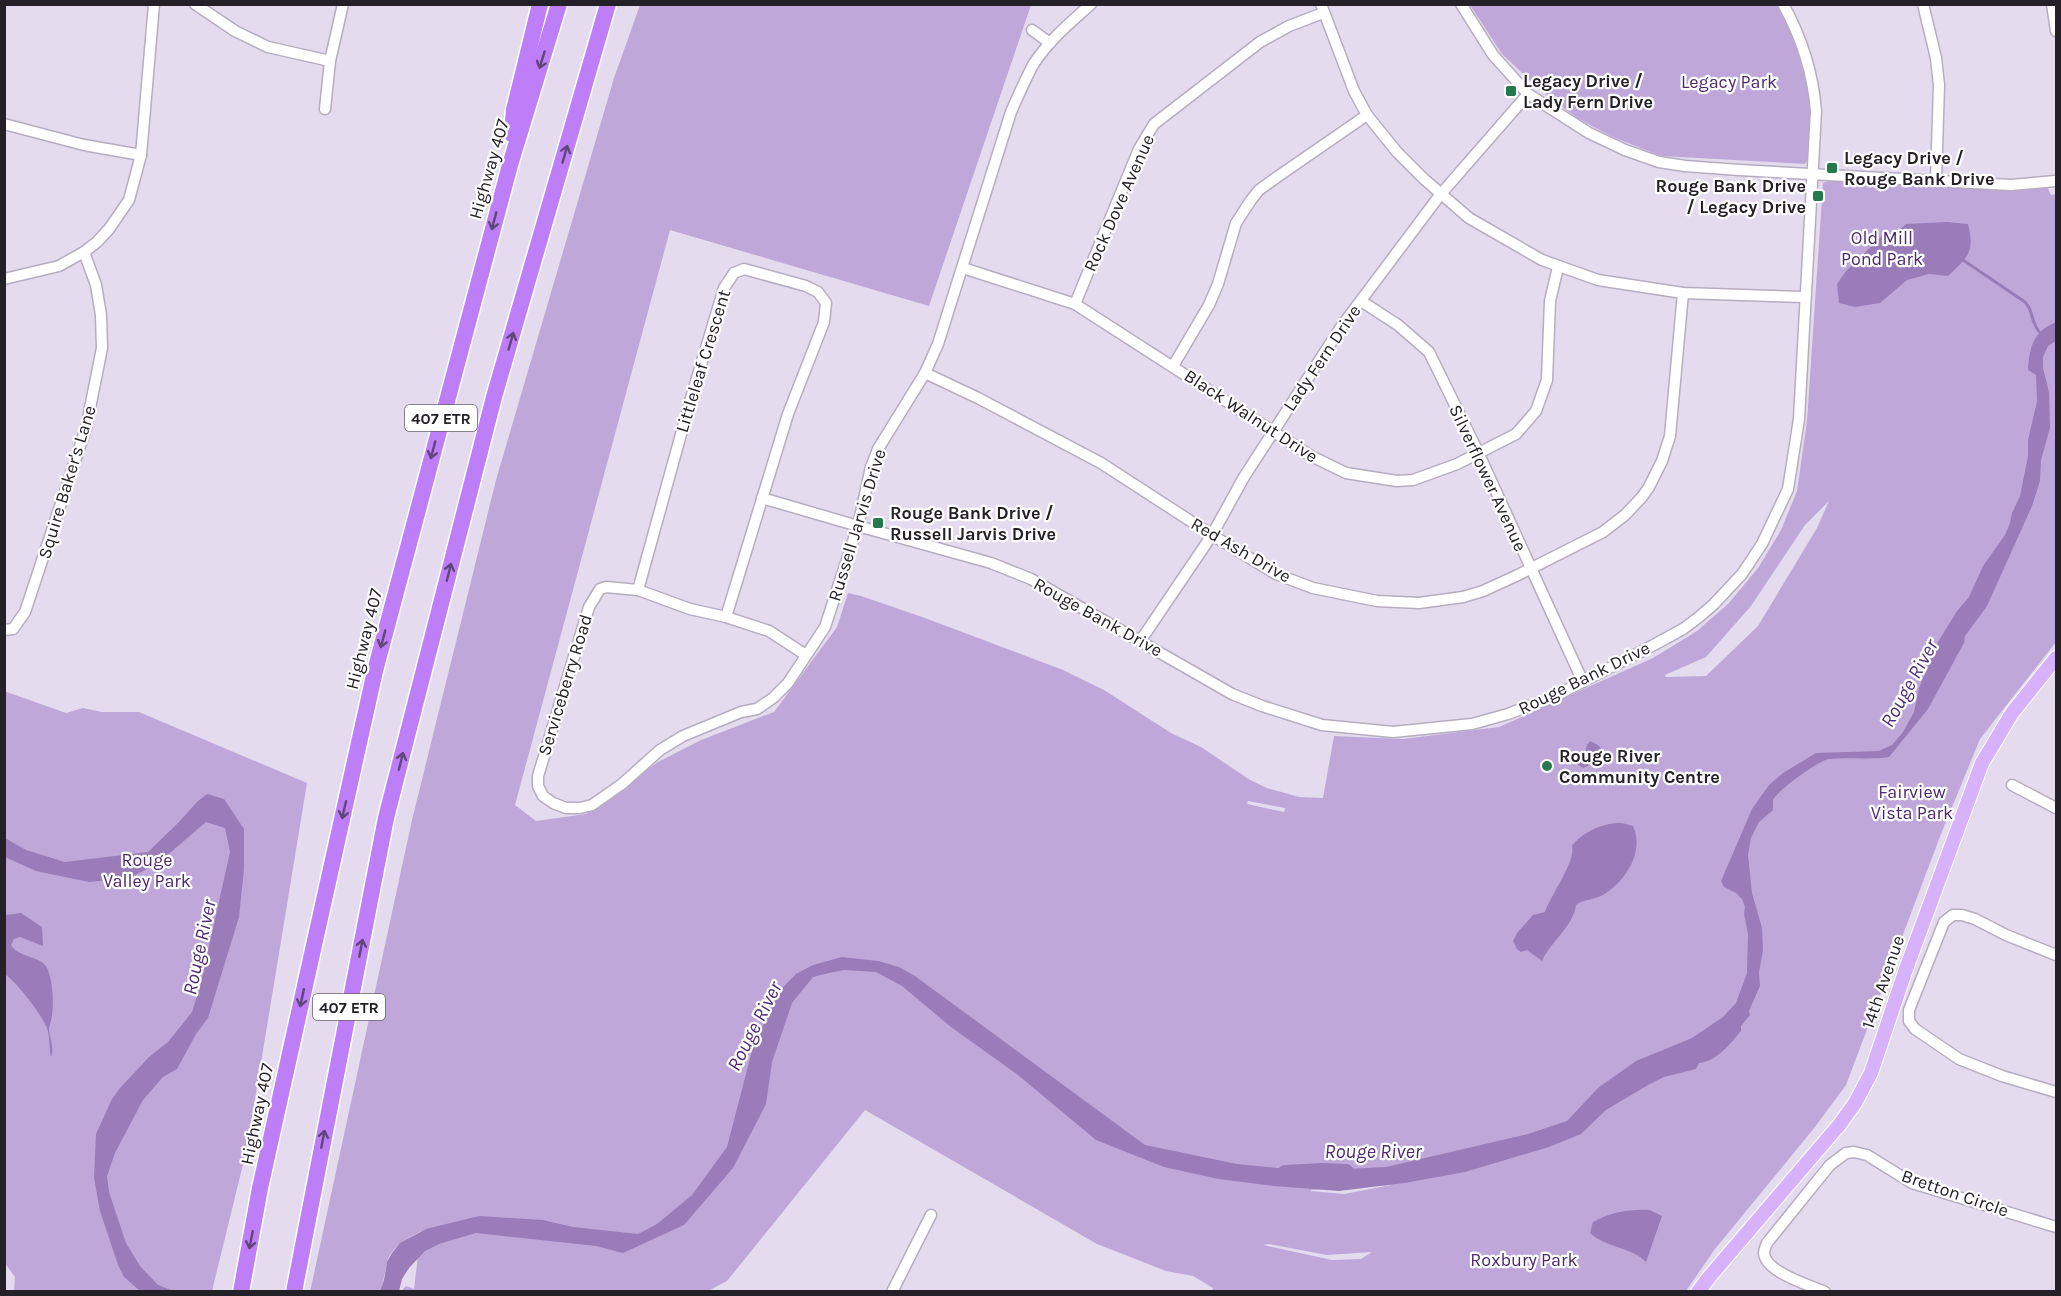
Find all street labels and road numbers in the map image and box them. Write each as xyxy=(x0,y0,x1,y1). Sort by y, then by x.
street label: Highway 407 xyxy=(464,116,514,222)
street label: Rock Dove Avenue xyxy=(1079,131,1159,275)
street label: Littleleaf Crescent xyxy=(671,286,735,435)
street label: Lady Fern Drive xyxy=(1278,301,1366,415)
street label: Black Walnut Drive xyxy=(1180,365,1322,467)
street label: Silverflower Avenue xyxy=(1444,401,1532,555)
street label: Squire Baker's Lane xyxy=(33,403,101,561)
road number: 407 ETR xyxy=(405,405,477,431)
street label: Russell Jarvis Drive xyxy=(823,446,891,604)
street label: Red Ash Drive xyxy=(1187,512,1295,588)
street label: Rouge Bank Drive xyxy=(1030,573,1166,661)
street label: Highway 407 xyxy=(341,586,387,692)
street label: Serviceberry Road xyxy=(533,612,597,758)
street label: Rouge Bank Drive xyxy=(1515,637,1653,719)
street label: 14th Avenue xyxy=(1857,932,1909,1032)
road number: 407 ETR xyxy=(313,994,385,1020)
street label: Highway 407 xyxy=(236,1061,279,1167)
street label: Bretton Circle xyxy=(1898,1164,2012,1222)

